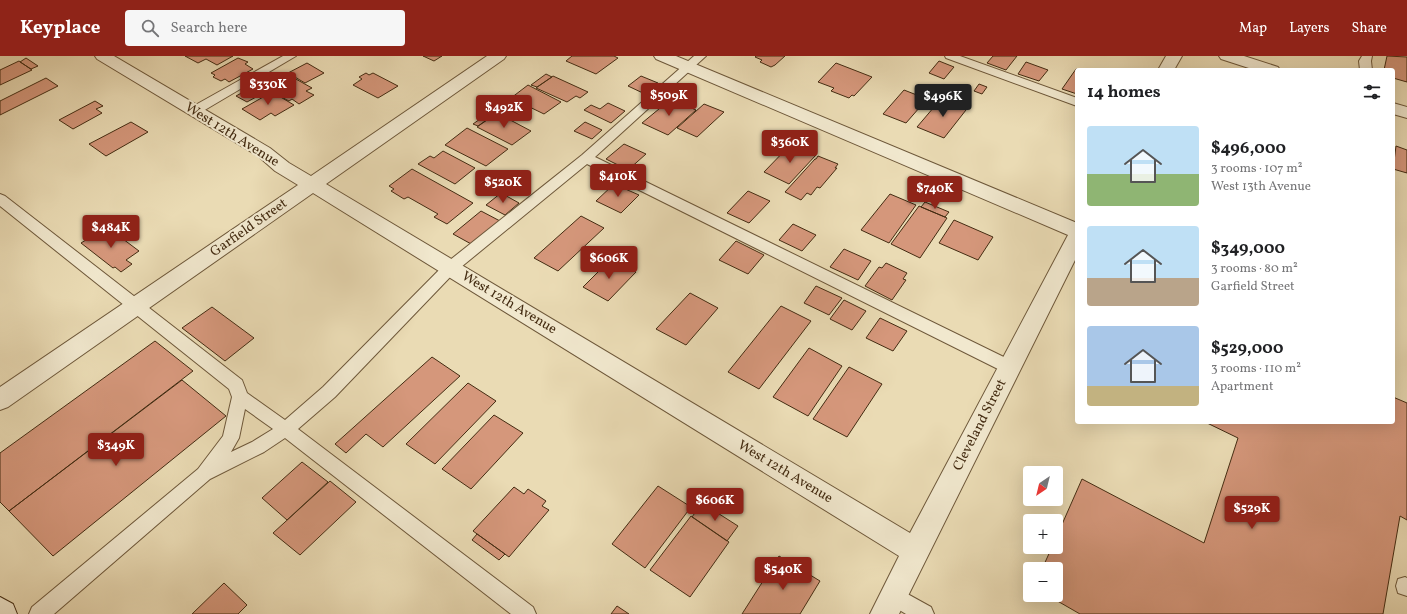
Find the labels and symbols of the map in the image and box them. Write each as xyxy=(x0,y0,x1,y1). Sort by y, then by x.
pin: $330K xyxy=(240,72,296,106)
pin: $509K xyxy=(641,83,697,117)
pin: $496K xyxy=(915,84,971,118)
pin: $492K xyxy=(476,95,532,129)
street label: West 12th Avenue xyxy=(181,98,283,172)
pin: $360K xyxy=(762,130,818,164)
pin: $410K xyxy=(590,164,646,198)
pin: $520K xyxy=(475,170,531,204)
pin: $740K xyxy=(907,176,963,210)
street label: Garfield Street xyxy=(207,194,291,262)
pin: $484K xyxy=(83,215,139,249)
pin: $606K xyxy=(581,246,637,280)
street label: West 12th Avenue xyxy=(458,267,561,339)
street label: Cleveland Street xyxy=(949,376,1011,474)
pin: $349K xyxy=(88,433,144,467)
street label: West 12th Avenue xyxy=(734,436,837,508)
north arrow xyxy=(1023,466,1063,506)
pin: $606K xyxy=(687,488,743,522)
pin: $529K xyxy=(1224,496,1280,530)
pin: $540K xyxy=(755,557,811,591)

